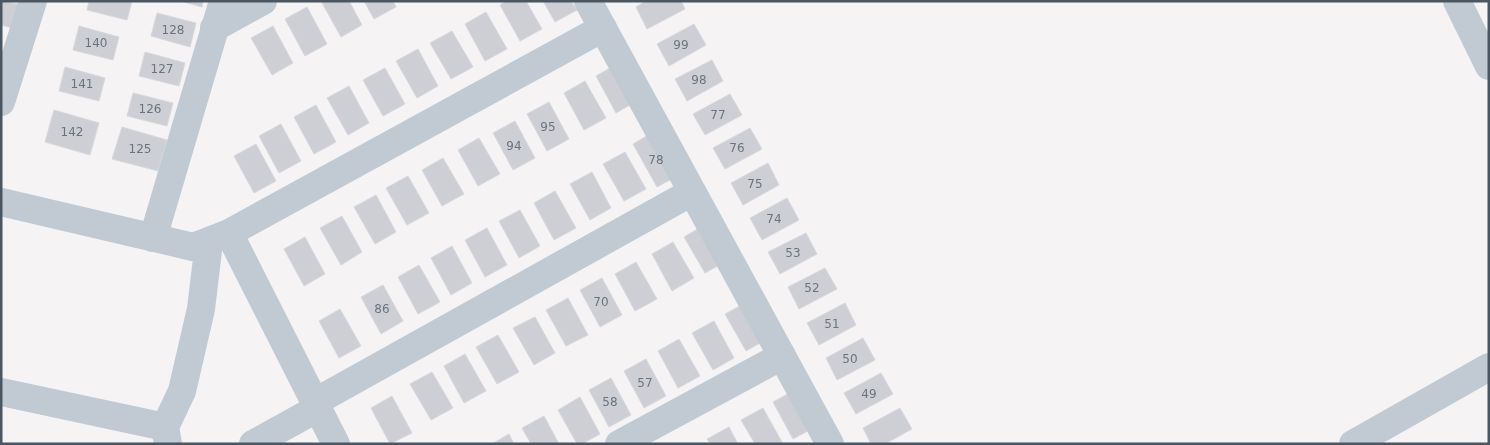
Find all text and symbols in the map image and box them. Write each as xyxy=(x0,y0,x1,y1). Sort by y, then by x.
house number: 128 xyxy=(162,23,184,37)
house number: 140 xyxy=(85,36,107,50)
house number: 99 xyxy=(673,38,689,52)
house number: 127 xyxy=(151,62,173,76)
house number: 98 xyxy=(691,73,707,87)
house number: 141 xyxy=(71,77,93,91)
house number: 126 xyxy=(139,102,161,116)
house number: 77 xyxy=(710,108,726,122)
house number: 95 xyxy=(540,120,556,134)
house number: 142 xyxy=(61,125,83,139)
house number: 94 xyxy=(506,139,522,153)
house number: 76 xyxy=(729,141,745,155)
house number: 125 xyxy=(129,142,151,156)
house number: 78 xyxy=(648,153,664,167)
house number: 75 xyxy=(747,177,763,191)
house number: 74 xyxy=(766,212,782,226)
house number: 53 xyxy=(785,246,801,260)
house number: 52 xyxy=(804,281,820,295)
house number: 70 xyxy=(593,295,609,309)
house number: 86 xyxy=(374,302,390,316)
house number: 51 xyxy=(824,317,840,331)
house number: 50 xyxy=(842,352,858,366)
house number: 57 xyxy=(637,376,653,390)
house number: 49 xyxy=(861,387,877,401)
house number: 58 xyxy=(602,395,618,409)

